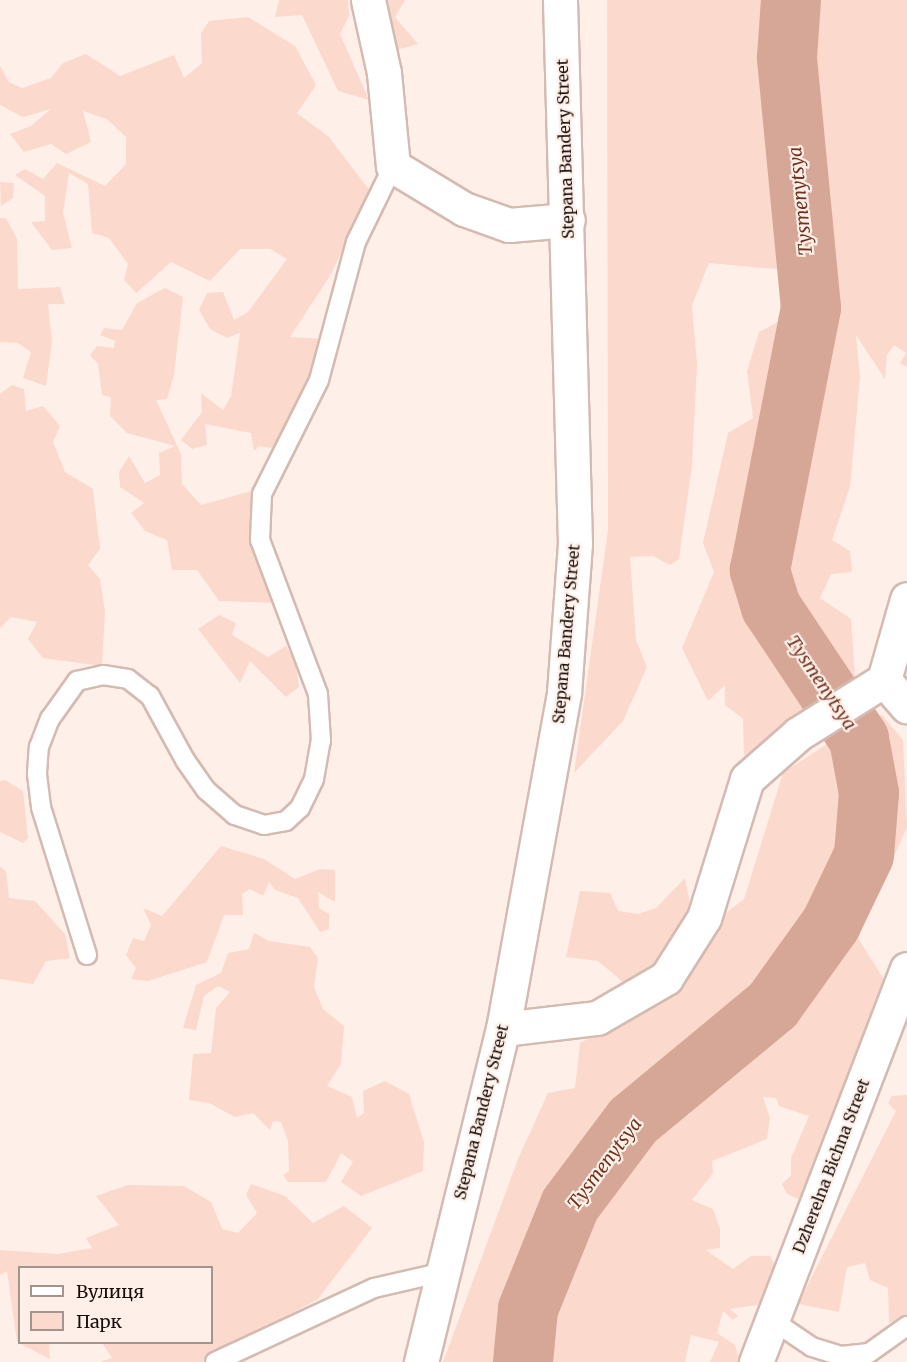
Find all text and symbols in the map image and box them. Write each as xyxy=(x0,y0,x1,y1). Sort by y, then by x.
street label: Stepana Bandery Street xyxy=(552,59,578,239)
water label: Tysmenytsya xyxy=(785,146,817,256)
street label: Stepana Bandery Street xyxy=(549,544,583,724)
water label: Tysmenytsya xyxy=(782,632,860,734)
street label: Stepana Bandery Street xyxy=(450,1022,512,1202)
street label: Dzherelna Bichna Street xyxy=(789,1076,873,1256)
water label: Tysmenytsya xyxy=(564,1114,646,1214)
legend xyxy=(18,1266,213,1344)
text: Вулиця xyxy=(76,1280,144,1303)
text: Парк xyxy=(76,1310,122,1333)

